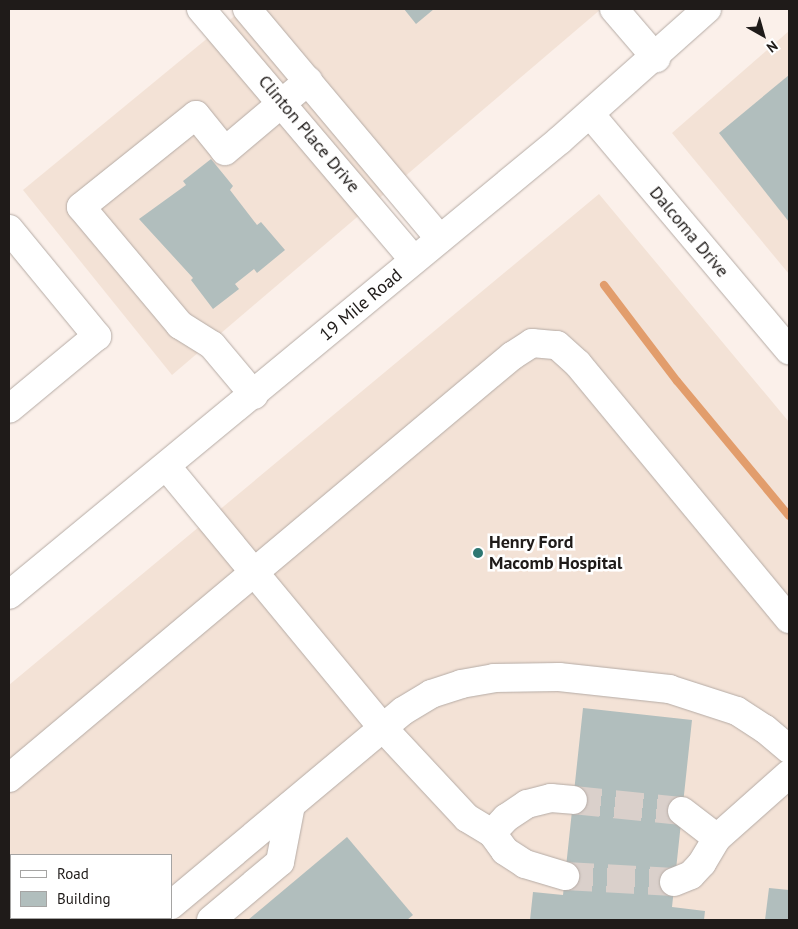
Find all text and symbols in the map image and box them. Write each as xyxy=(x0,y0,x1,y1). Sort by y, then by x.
north arrow xyxy=(738,10,788,60)
text: N xyxy=(763,37,781,57)
street label: Clinton Place Drive xyxy=(254,71,364,197)
street label: Dalcoma Drive xyxy=(645,182,733,282)
street label: 19 Mile Road xyxy=(315,264,407,346)
place label: Henry Ford Macomb Hospital xyxy=(489,532,622,574)
marker: Henry Ford Macomb Hospital xyxy=(471,546,485,560)
legend xyxy=(10,854,172,919)
text: Road xyxy=(57,864,89,883)
text: Building xyxy=(57,889,111,908)

